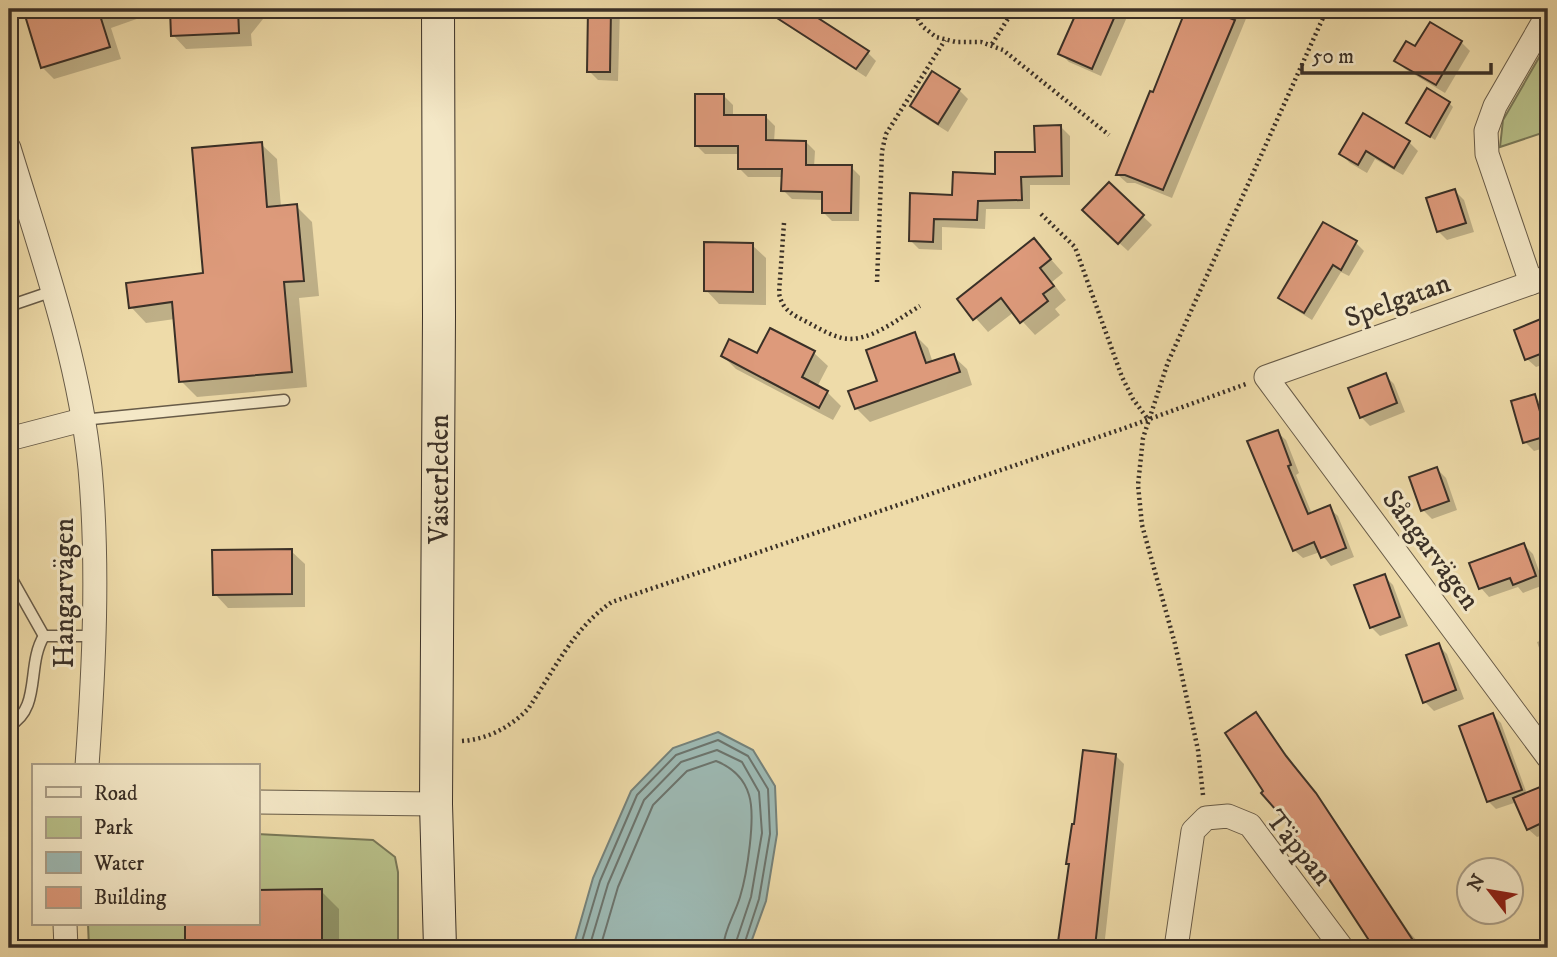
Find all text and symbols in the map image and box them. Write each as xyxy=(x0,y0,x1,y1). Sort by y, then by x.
scale bar xyxy=(1302,32,1490,76)
text: 50 m xyxy=(1312,44,1354,70)
street label: Spelgatan xyxy=(1340,265,1455,336)
street label: Västerleden xyxy=(422,414,457,545)
street label: Sångarvägen xyxy=(1374,483,1488,617)
street label: Hangarvägen xyxy=(47,517,82,668)
legend xyxy=(32,764,259,926)
text: Road xyxy=(94,781,138,807)
street label: Täppan xyxy=(1258,803,1340,893)
text: Park xyxy=(94,815,134,841)
text: Water xyxy=(93,851,144,877)
north arrow xyxy=(1456,856,1526,926)
text: N xyxy=(1463,870,1491,896)
text: Building xyxy=(94,885,167,911)

